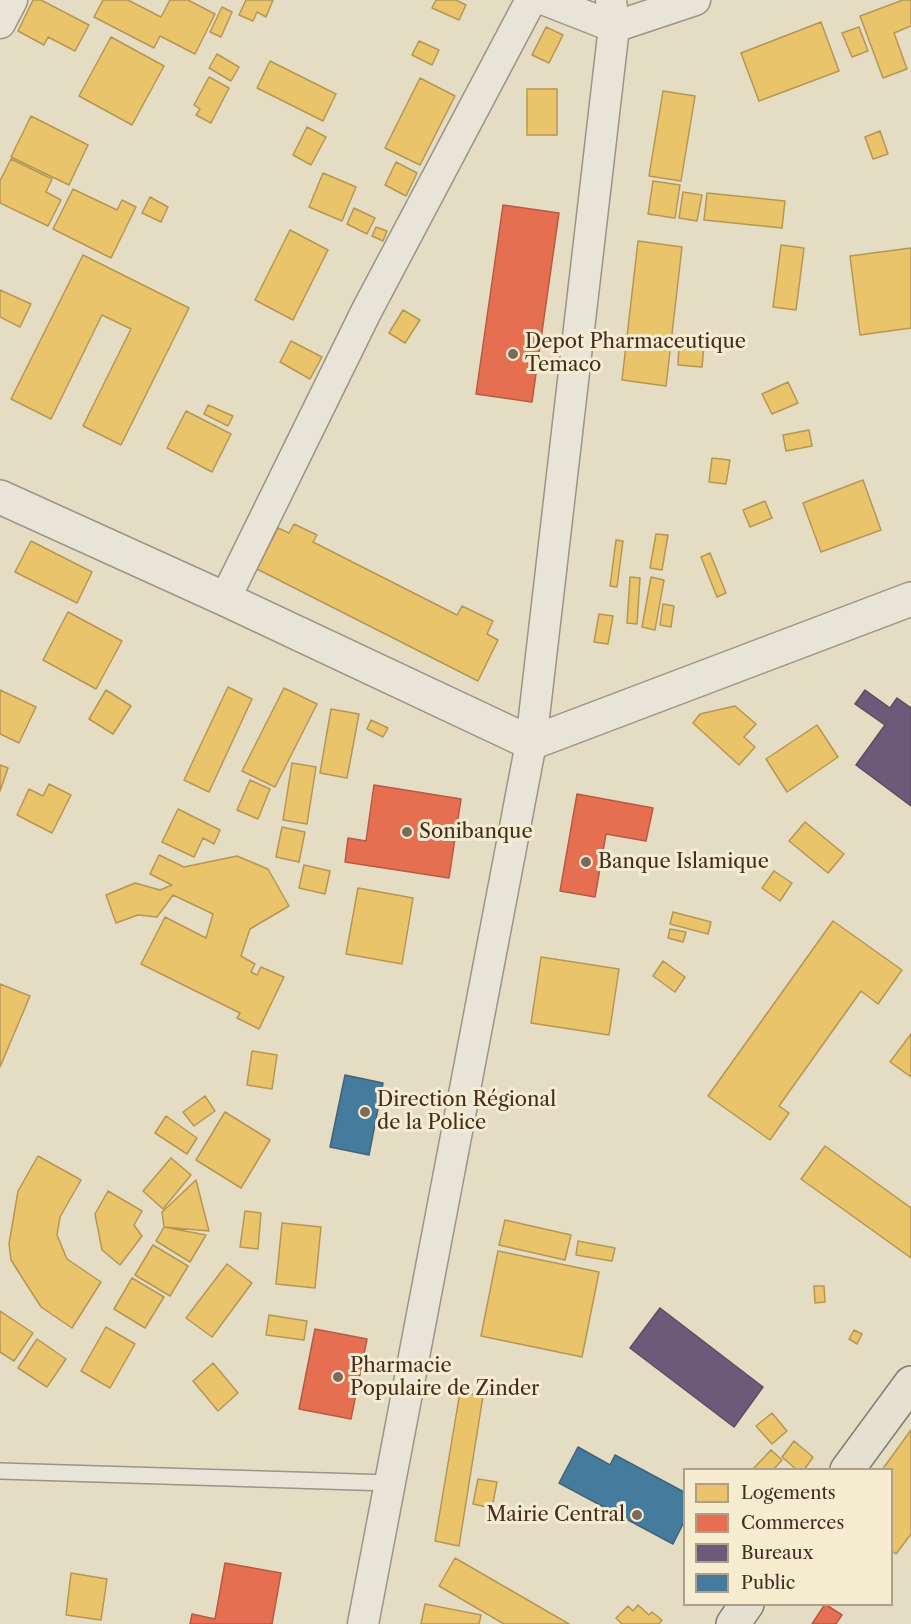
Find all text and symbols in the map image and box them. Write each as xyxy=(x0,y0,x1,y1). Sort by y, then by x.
place label: Depot Pharmaceutique Temaco xyxy=(525,330,746,377)
marker: Depot Pharmaceutique Temaco xyxy=(506,347,520,361)
place label: Sonibanque xyxy=(419,820,533,844)
marker: Sonibanque xyxy=(400,825,414,839)
place label: Banque Islamique xyxy=(598,850,769,874)
marker: Banque Islamique xyxy=(579,855,593,869)
place label: Direction Régional de la Police xyxy=(377,1088,556,1135)
marker: Direction Régional de la Police xyxy=(358,1105,372,1119)
place label: Pharmacie Populaire de Zinder xyxy=(350,1354,540,1401)
marker: Pharmacie Populaire de Zinder xyxy=(331,1370,345,1384)
legend xyxy=(683,1468,893,1606)
text: Logements xyxy=(741,1482,836,1504)
place label: Mairie Central xyxy=(486,1503,625,1527)
marker: Mairie Central xyxy=(630,1508,644,1522)
text: Commerces xyxy=(741,1512,844,1534)
text: Bureaux xyxy=(741,1542,813,1564)
text: Public xyxy=(741,1572,795,1594)

